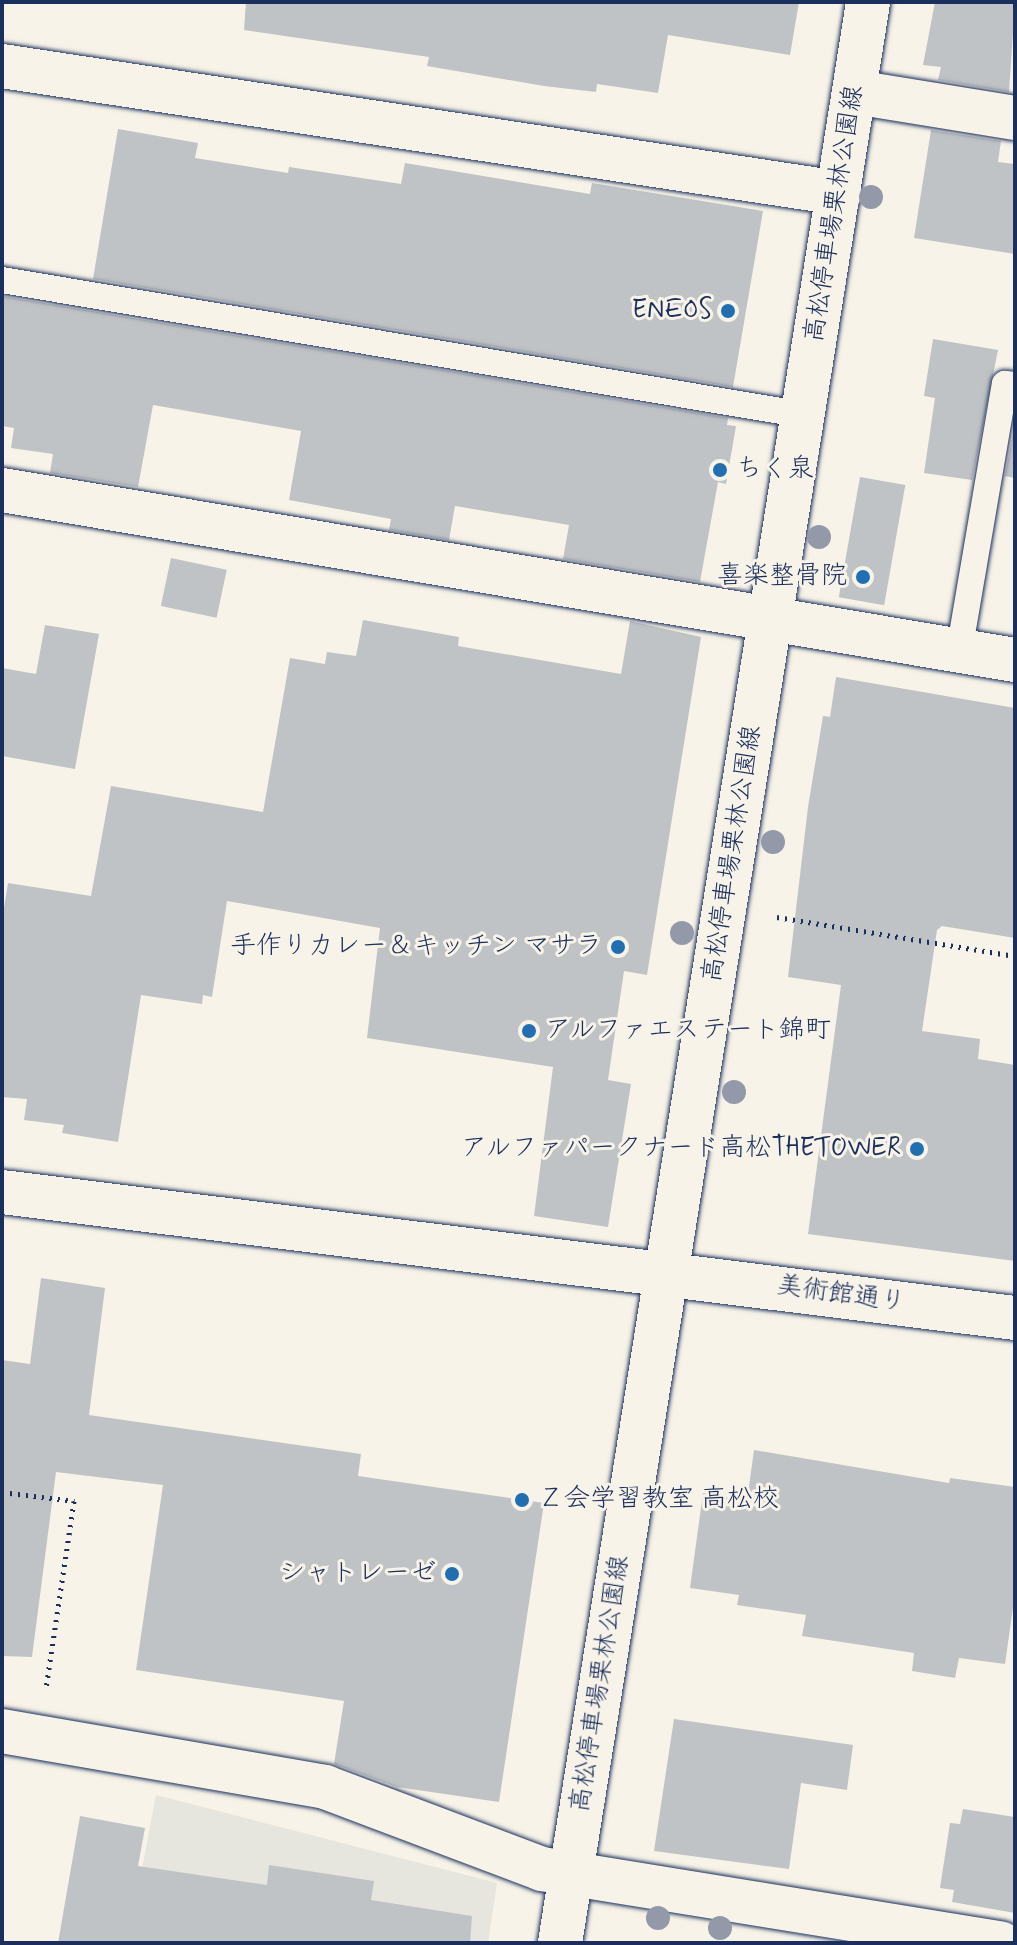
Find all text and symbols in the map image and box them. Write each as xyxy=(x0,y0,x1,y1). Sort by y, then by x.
street label: 高松停車場栗林公園線 xyxy=(799,83,871,345)
place label: ENEOS xyxy=(632,295,712,327)
marker: ENEOS xyxy=(719,302,737,320)
place label: ちく泉 xyxy=(736,454,814,486)
marker: ちく泉 xyxy=(711,461,729,479)
place label: 喜楽整骨院 xyxy=(717,561,847,593)
marker: 喜楽整骨院 xyxy=(854,568,872,586)
street label: 高松停車場栗林公園線 xyxy=(697,723,769,985)
place label: 手作りカレー＆キッチン マサラ xyxy=(230,931,602,963)
marker: 手作りカレー＆キッチン マサラ xyxy=(609,938,627,956)
place label: アルファエステート錦町 xyxy=(545,1015,831,1047)
marker: アルファエステート錦町 xyxy=(520,1022,538,1040)
place label: アルファパークナード高松THETOWER xyxy=(459,1133,901,1165)
marker: アルファパークナード高松THETOWER xyxy=(908,1140,926,1158)
street label: 美術館通り xyxy=(774,1271,908,1319)
place label: Ｚ会学習教室 高松校 xyxy=(538,1484,779,1516)
marker: Ｚ会学習教室 高松校 xyxy=(513,1491,531,1509)
street label: 高松停車場栗林公園線 xyxy=(565,1553,637,1815)
place label: シャトレーゼ xyxy=(279,1558,436,1590)
marker: シャトレーゼ xyxy=(443,1565,461,1583)

